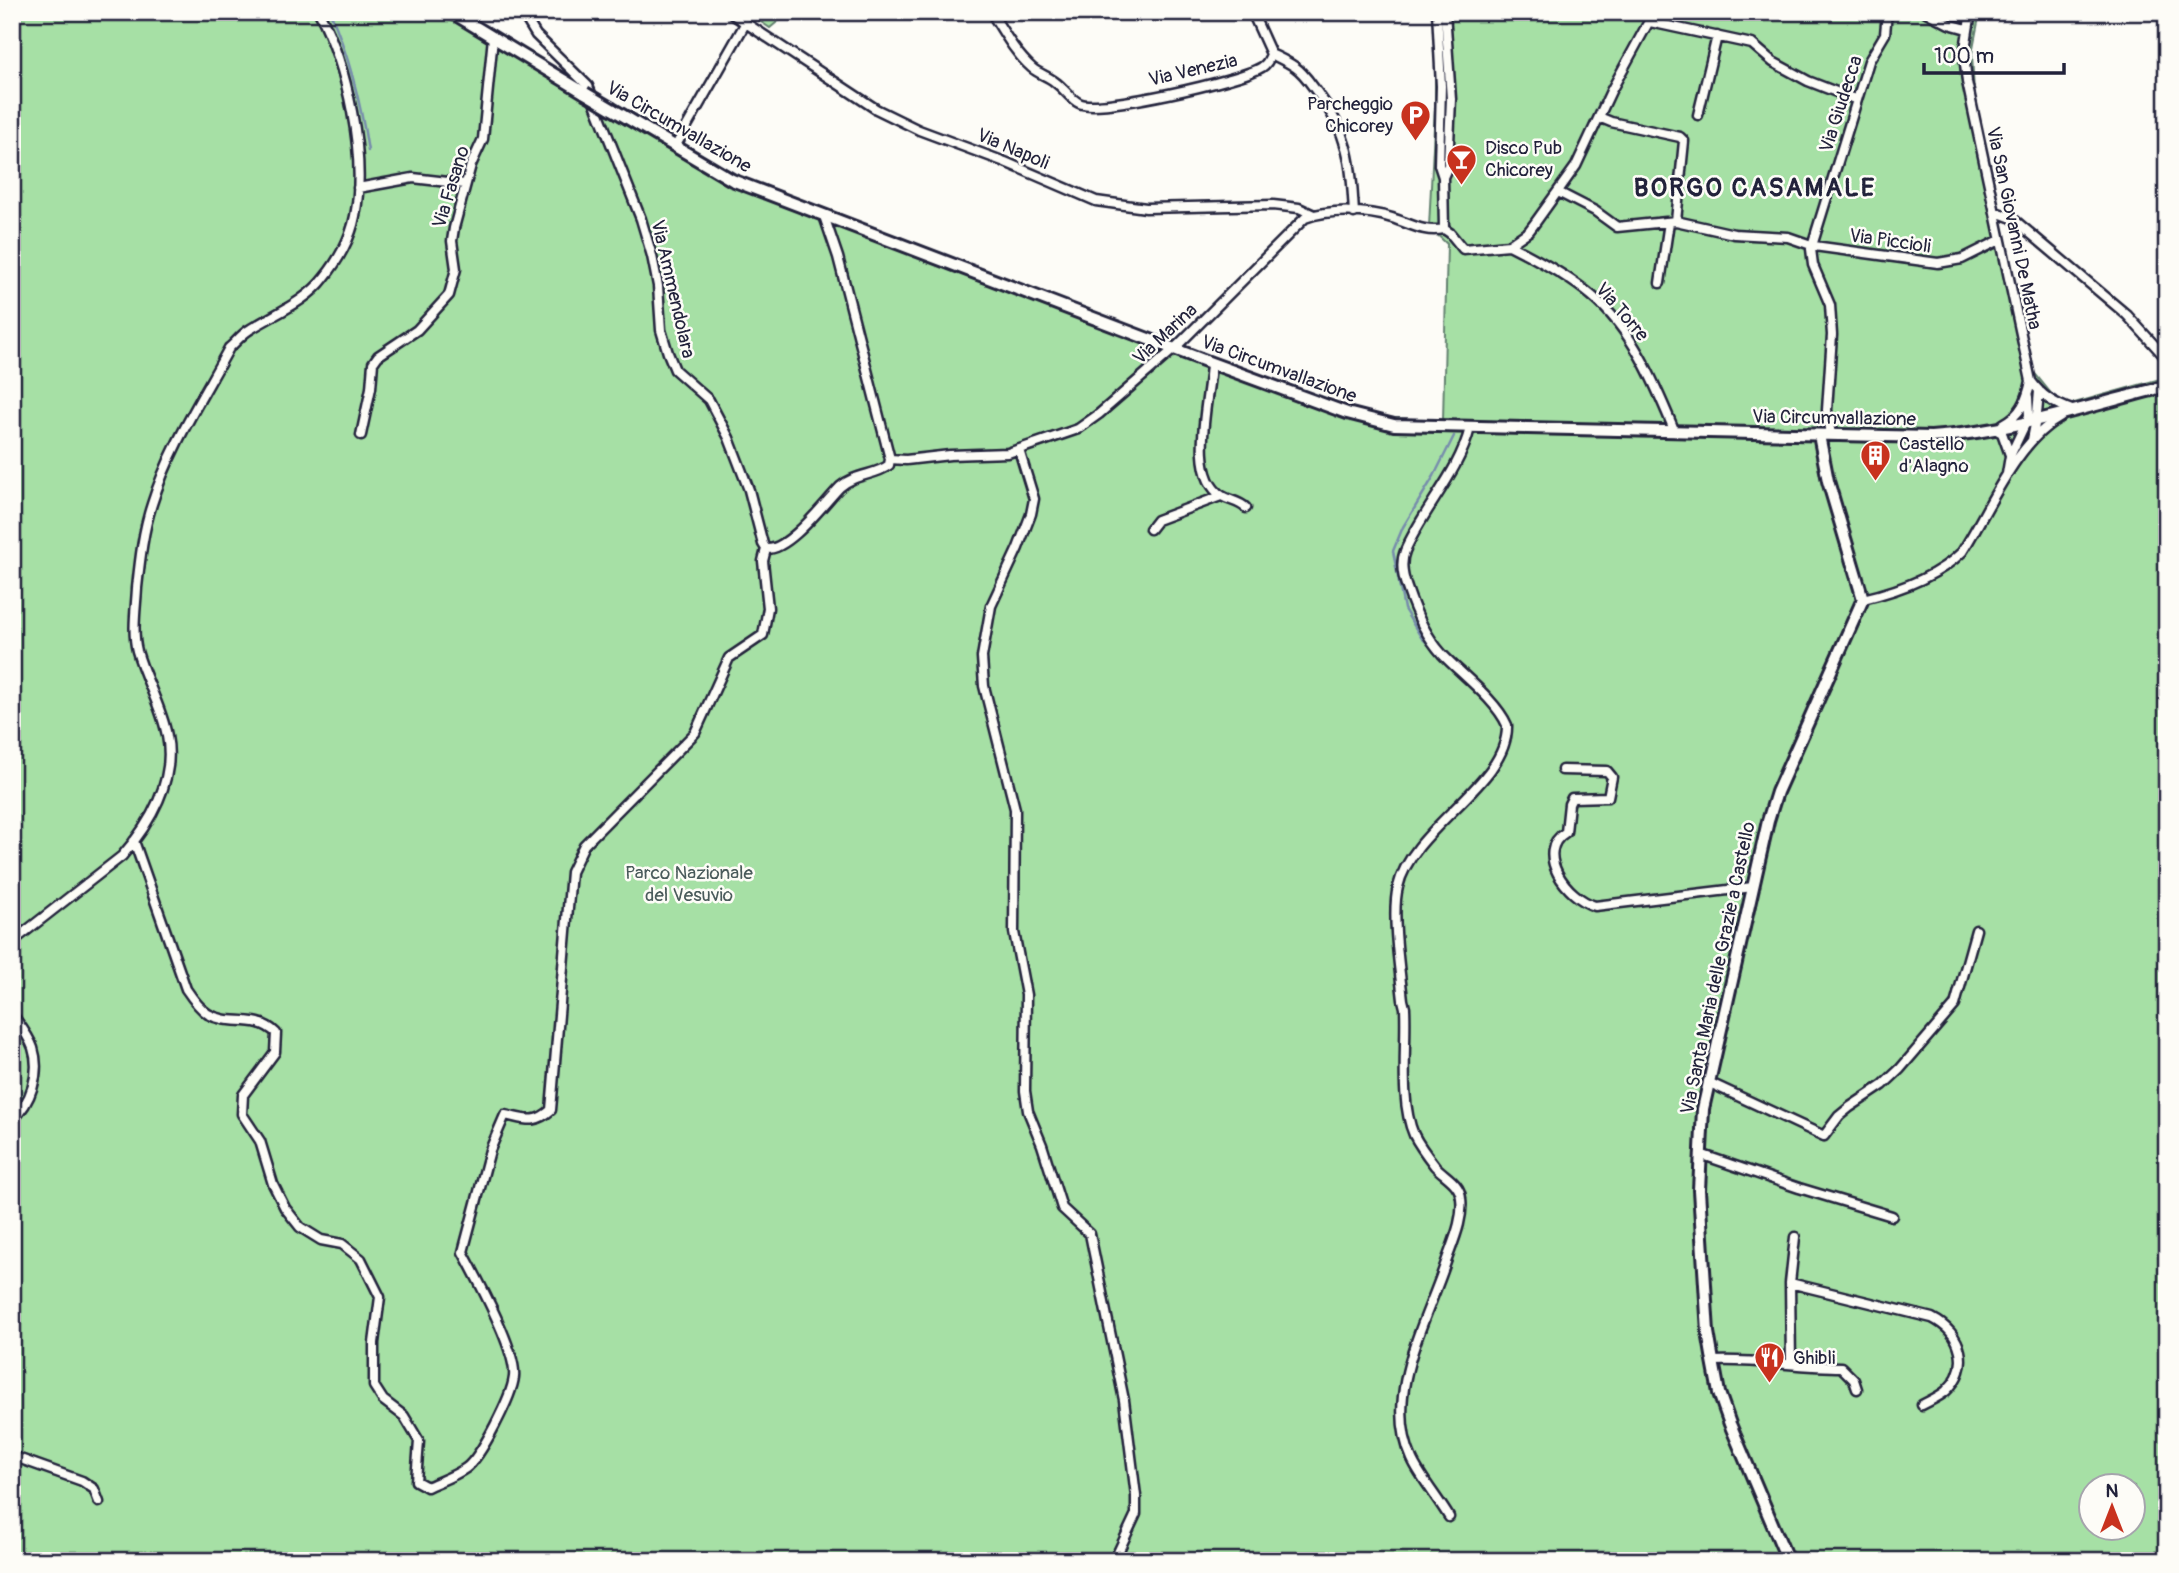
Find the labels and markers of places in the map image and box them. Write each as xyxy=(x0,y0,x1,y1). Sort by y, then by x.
place label: Parcheggio Chicorey xyxy=(1307,92,1393,138)
parking icon: Parcheggio Chicorey xyxy=(1399,98,1433,142)
place label: Disco Pub Chicorey xyxy=(1485,136,1562,182)
bar icon: Disco Pub Chicorey xyxy=(1445,142,1479,186)
place label: Castello d'Alagno xyxy=(1899,432,1969,478)
building icon: Castello d'Alagno xyxy=(1859,438,1893,482)
restaurant icon: Ghibli xyxy=(1753,1341,1787,1385)
place label: Ghibli xyxy=(1793,1346,1835,1370)

